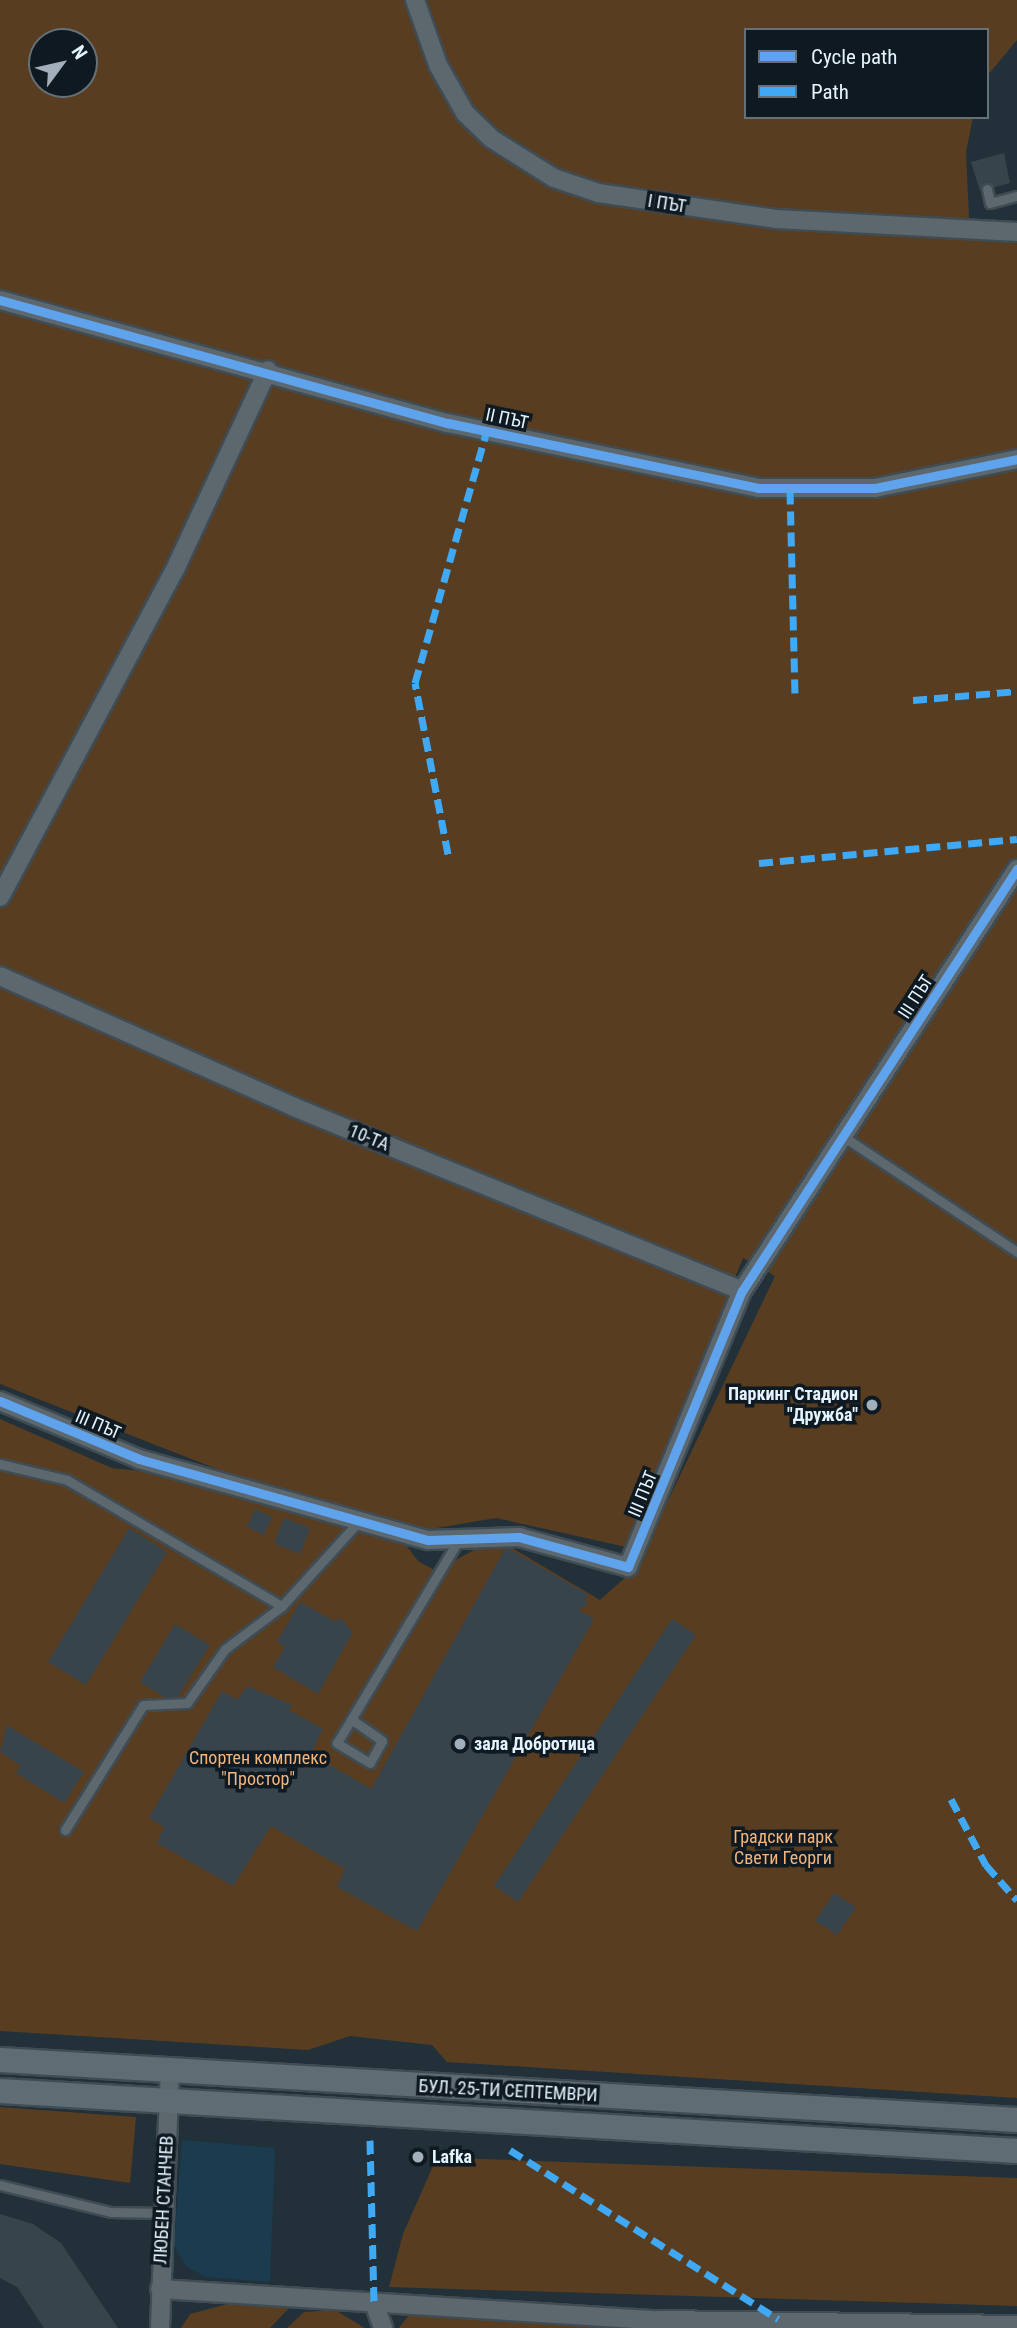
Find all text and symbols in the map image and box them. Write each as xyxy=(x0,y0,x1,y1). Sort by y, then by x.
north arrow xyxy=(28,28,98,98)
legend xyxy=(744,28,989,119)
text: N xyxy=(67,41,92,64)
text: Cycle path xyxy=(811,45,897,69)
text: Path xyxy=(811,80,849,104)
street label: І ПЪТ xyxy=(646,190,688,218)
street label: ІІ ПЪТ xyxy=(484,404,530,434)
street label: ІІІ ПЪТ xyxy=(894,971,938,1023)
street label: 10-ТА xyxy=(346,1120,392,1156)
place label: Паркинг Стадион "Дружба" xyxy=(728,1384,858,1426)
marker: Паркинг Стадион "Дружба" xyxy=(864,1397,880,1413)
street label: ІІІ ПЪТ xyxy=(72,1406,124,1444)
street label: ІІІ ПЪТ xyxy=(624,1468,662,1520)
place label: зала Добротица xyxy=(474,1733,595,1755)
marker: зала Добротица xyxy=(452,1736,468,1752)
park label: Спортен комплекс "Простор" xyxy=(189,1748,327,1790)
park label: Градски парк Свети Георги xyxy=(733,1827,833,1870)
street label: БУЛ. 25-ТИ СЕПТЕМВРИ xyxy=(418,2076,598,2106)
street label: ЛЮБЕН СТАНЧЕВ xyxy=(150,2135,178,2265)
place label: Lafka xyxy=(432,2146,472,2168)
marker: Lafka xyxy=(410,2149,426,2165)

